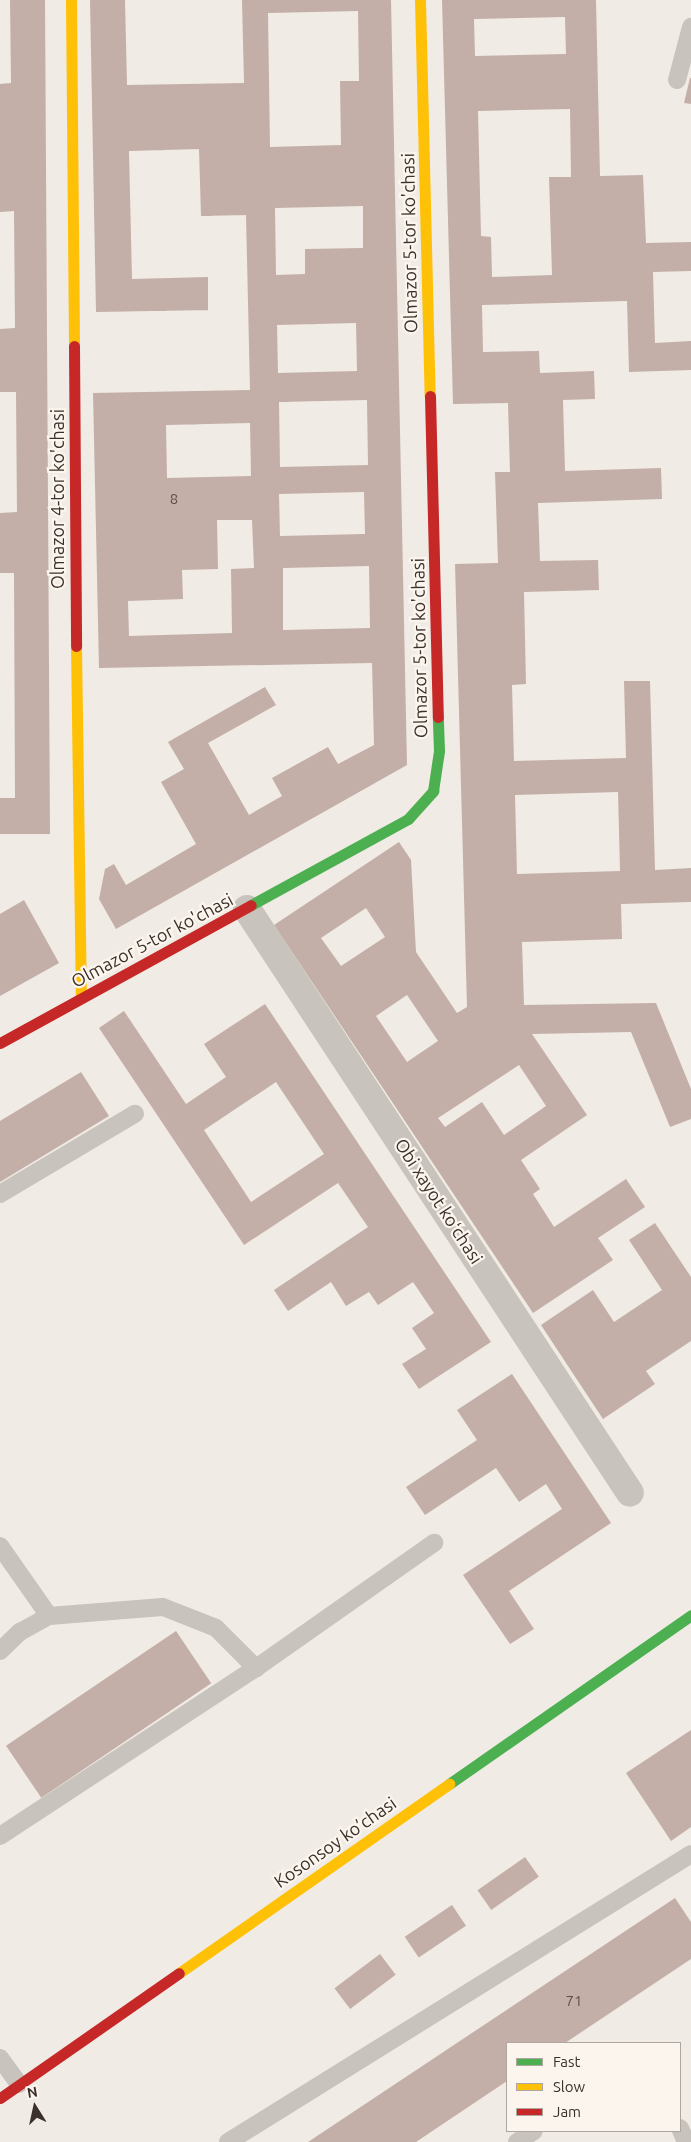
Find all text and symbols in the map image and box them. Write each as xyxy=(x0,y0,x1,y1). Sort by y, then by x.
street label: Olmazor 5-tor ko'chasi xyxy=(397,153,421,333)
street label: Olmazor 4-tor ko'chasi xyxy=(46,409,68,589)
house number: 8 xyxy=(170,490,178,508)
street label: Olmazor 5-tor ko'chasi xyxy=(407,558,431,738)
street label: Olmazor 5-tor ko'chasi xyxy=(67,888,237,992)
street label: Obi xayot koʻchasi xyxy=(390,1134,488,1268)
street label: Kosonsoy ko’chasi xyxy=(270,1792,400,1892)
house number: 71 xyxy=(566,1992,582,2010)
legend xyxy=(506,2042,681,2132)
text: Fast xyxy=(553,2053,580,2070)
text: Slow xyxy=(553,2078,585,2095)
north arrow xyxy=(10,2082,60,2132)
text: N xyxy=(26,2083,39,2101)
text: Jam xyxy=(553,2103,581,2120)

